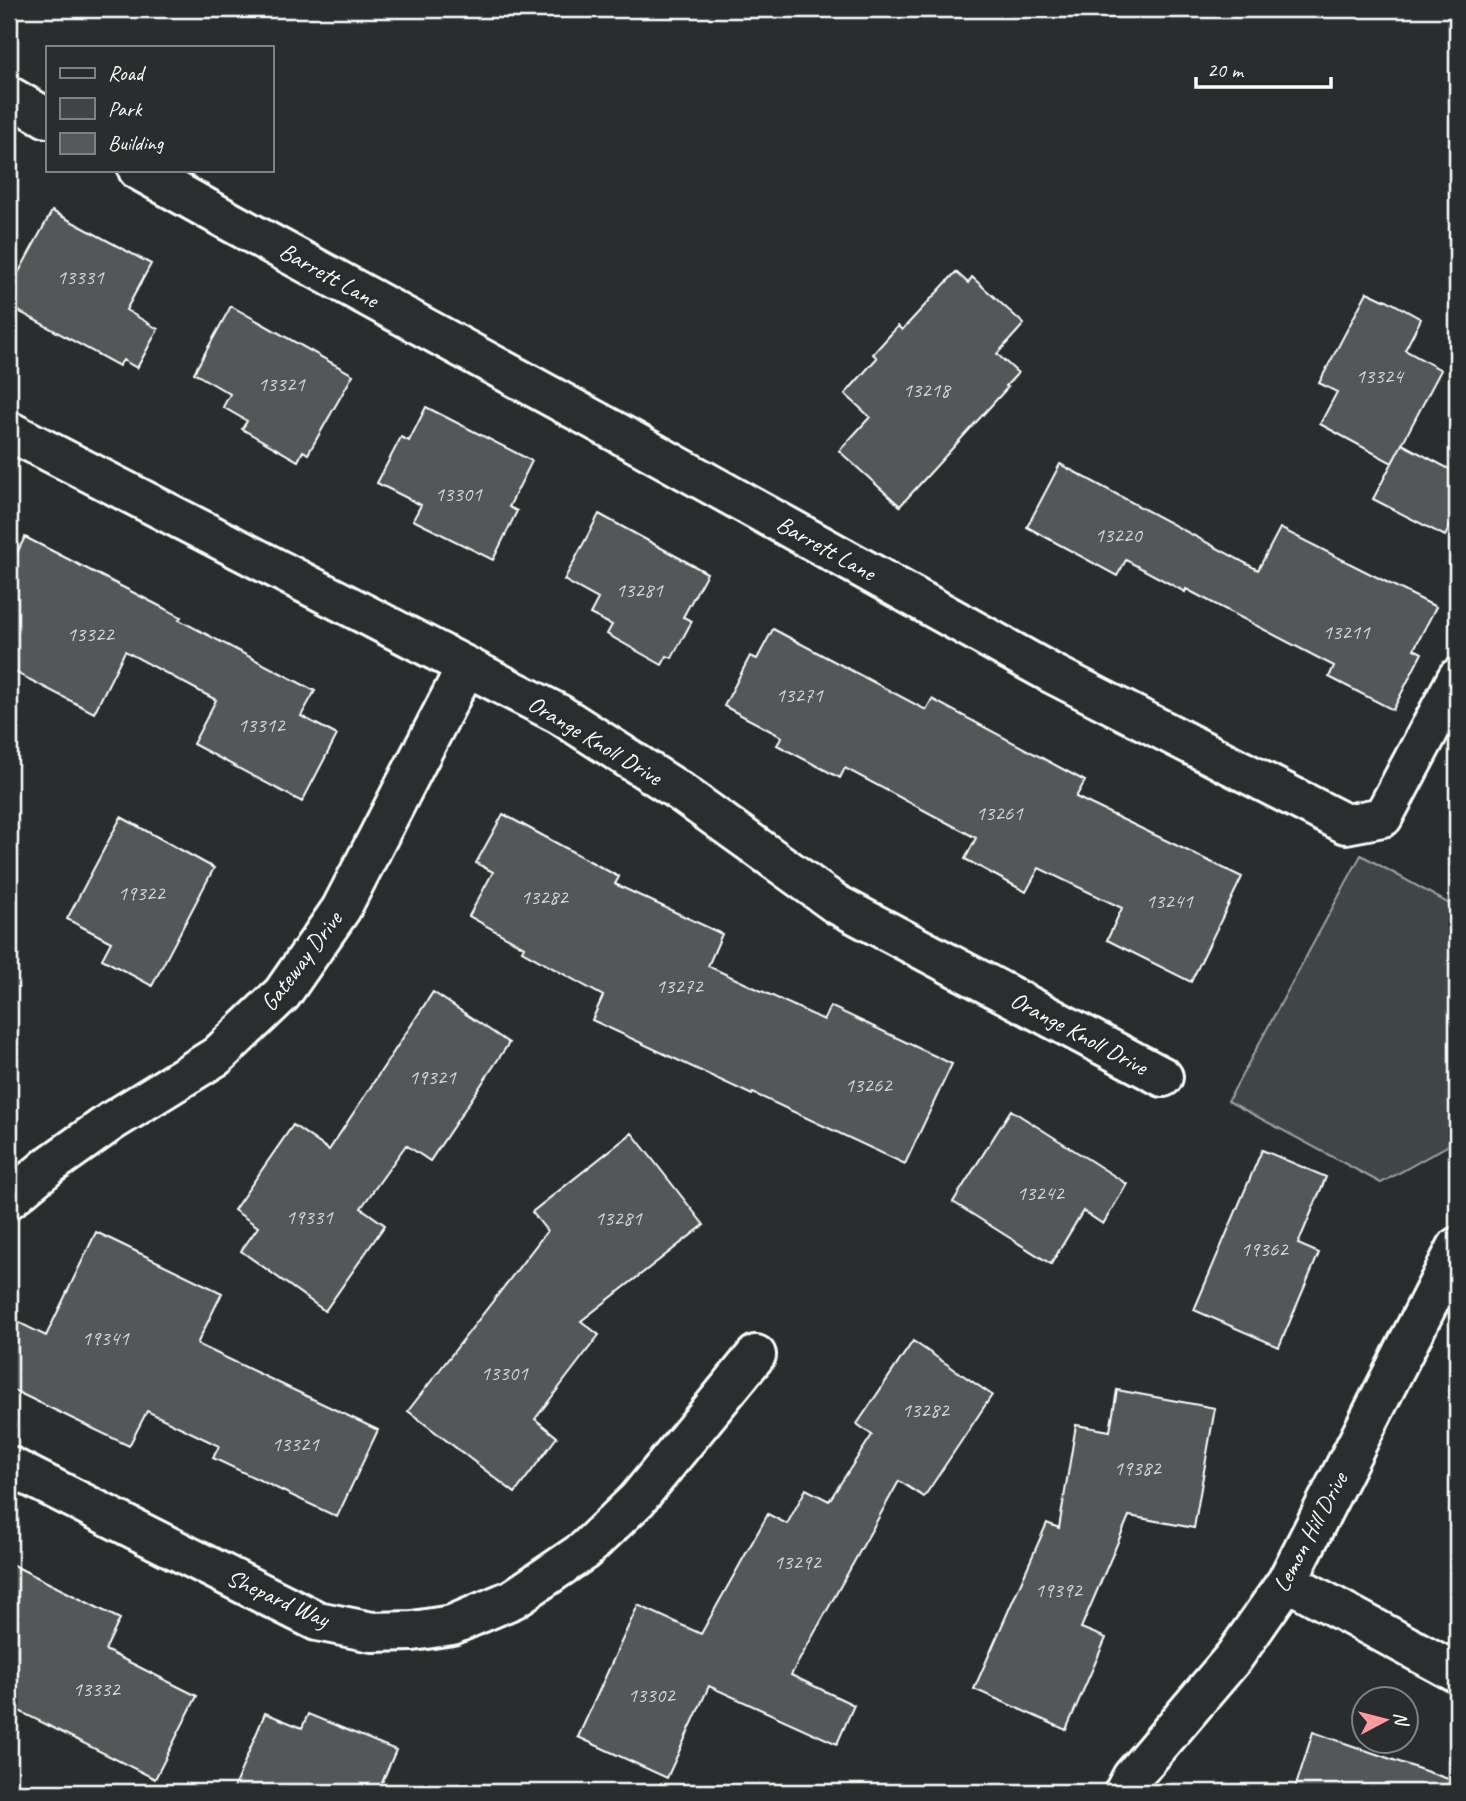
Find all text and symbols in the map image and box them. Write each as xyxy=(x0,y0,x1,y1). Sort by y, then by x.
legend xyxy=(46,46,273,172)
scale bar xyxy=(1196,46,1331,90)
text: 20 m xyxy=(1207,57,1245,83)
text: Road xyxy=(108,60,147,86)
text: Park xyxy=(108,96,143,122)
text: Building xyxy=(108,130,165,156)
street label: Barrett Lane xyxy=(274,236,386,315)
house number: 13331 xyxy=(56,264,105,290)
house number: 13324 xyxy=(1355,363,1405,389)
house number: 13321 xyxy=(257,371,306,397)
house number: 13218 xyxy=(902,377,952,403)
house number: 13301 xyxy=(434,481,483,507)
street label: Barrett Lane xyxy=(771,509,883,588)
house number: 13220 xyxy=(1094,522,1143,548)
house number: 13281 xyxy=(615,577,664,603)
house number: 13211 xyxy=(1322,619,1371,645)
house number: 13322 xyxy=(66,621,115,647)
house number: 13271 xyxy=(775,682,824,708)
street label: Orange Knoll Drive xyxy=(523,688,669,793)
house number: 13312 xyxy=(237,712,286,738)
house number: 13261 xyxy=(975,800,1024,826)
house number: 19322 xyxy=(117,880,166,906)
house number: 13282 xyxy=(520,884,569,910)
house number: 13241 xyxy=(1145,888,1194,914)
street label: Gateway Drive xyxy=(254,903,350,1017)
house number: 13272 xyxy=(655,973,704,999)
street label: Orange Knoll Drive xyxy=(1005,984,1155,1083)
house number: 19321 xyxy=(408,1064,457,1090)
house number: 13262 xyxy=(844,1072,893,1098)
house number: 13242 xyxy=(1016,1180,1065,1206)
house number: 19331 xyxy=(285,1204,334,1230)
house number: 13281 xyxy=(594,1205,643,1231)
house number: 19362 xyxy=(1240,1236,1289,1262)
house number: 19341 xyxy=(81,1325,130,1351)
house number: 13301 xyxy=(480,1360,529,1386)
house number: 13282 xyxy=(901,1397,950,1423)
house number: 13321 xyxy=(271,1431,320,1457)
house number: 19382 xyxy=(1113,1455,1162,1481)
street label: Lemon Hill Drive xyxy=(1266,1465,1355,1597)
house number: 13292 xyxy=(773,1549,822,1575)
street label: Shepard Way xyxy=(222,1562,336,1635)
house number: 19392 xyxy=(1034,1577,1083,1603)
house number: 13332 xyxy=(72,1676,121,1702)
house number: 13302 xyxy=(627,1682,676,1708)
north arrow xyxy=(1350,1686,1420,1756)
text: N xyxy=(1388,1711,1414,1729)

